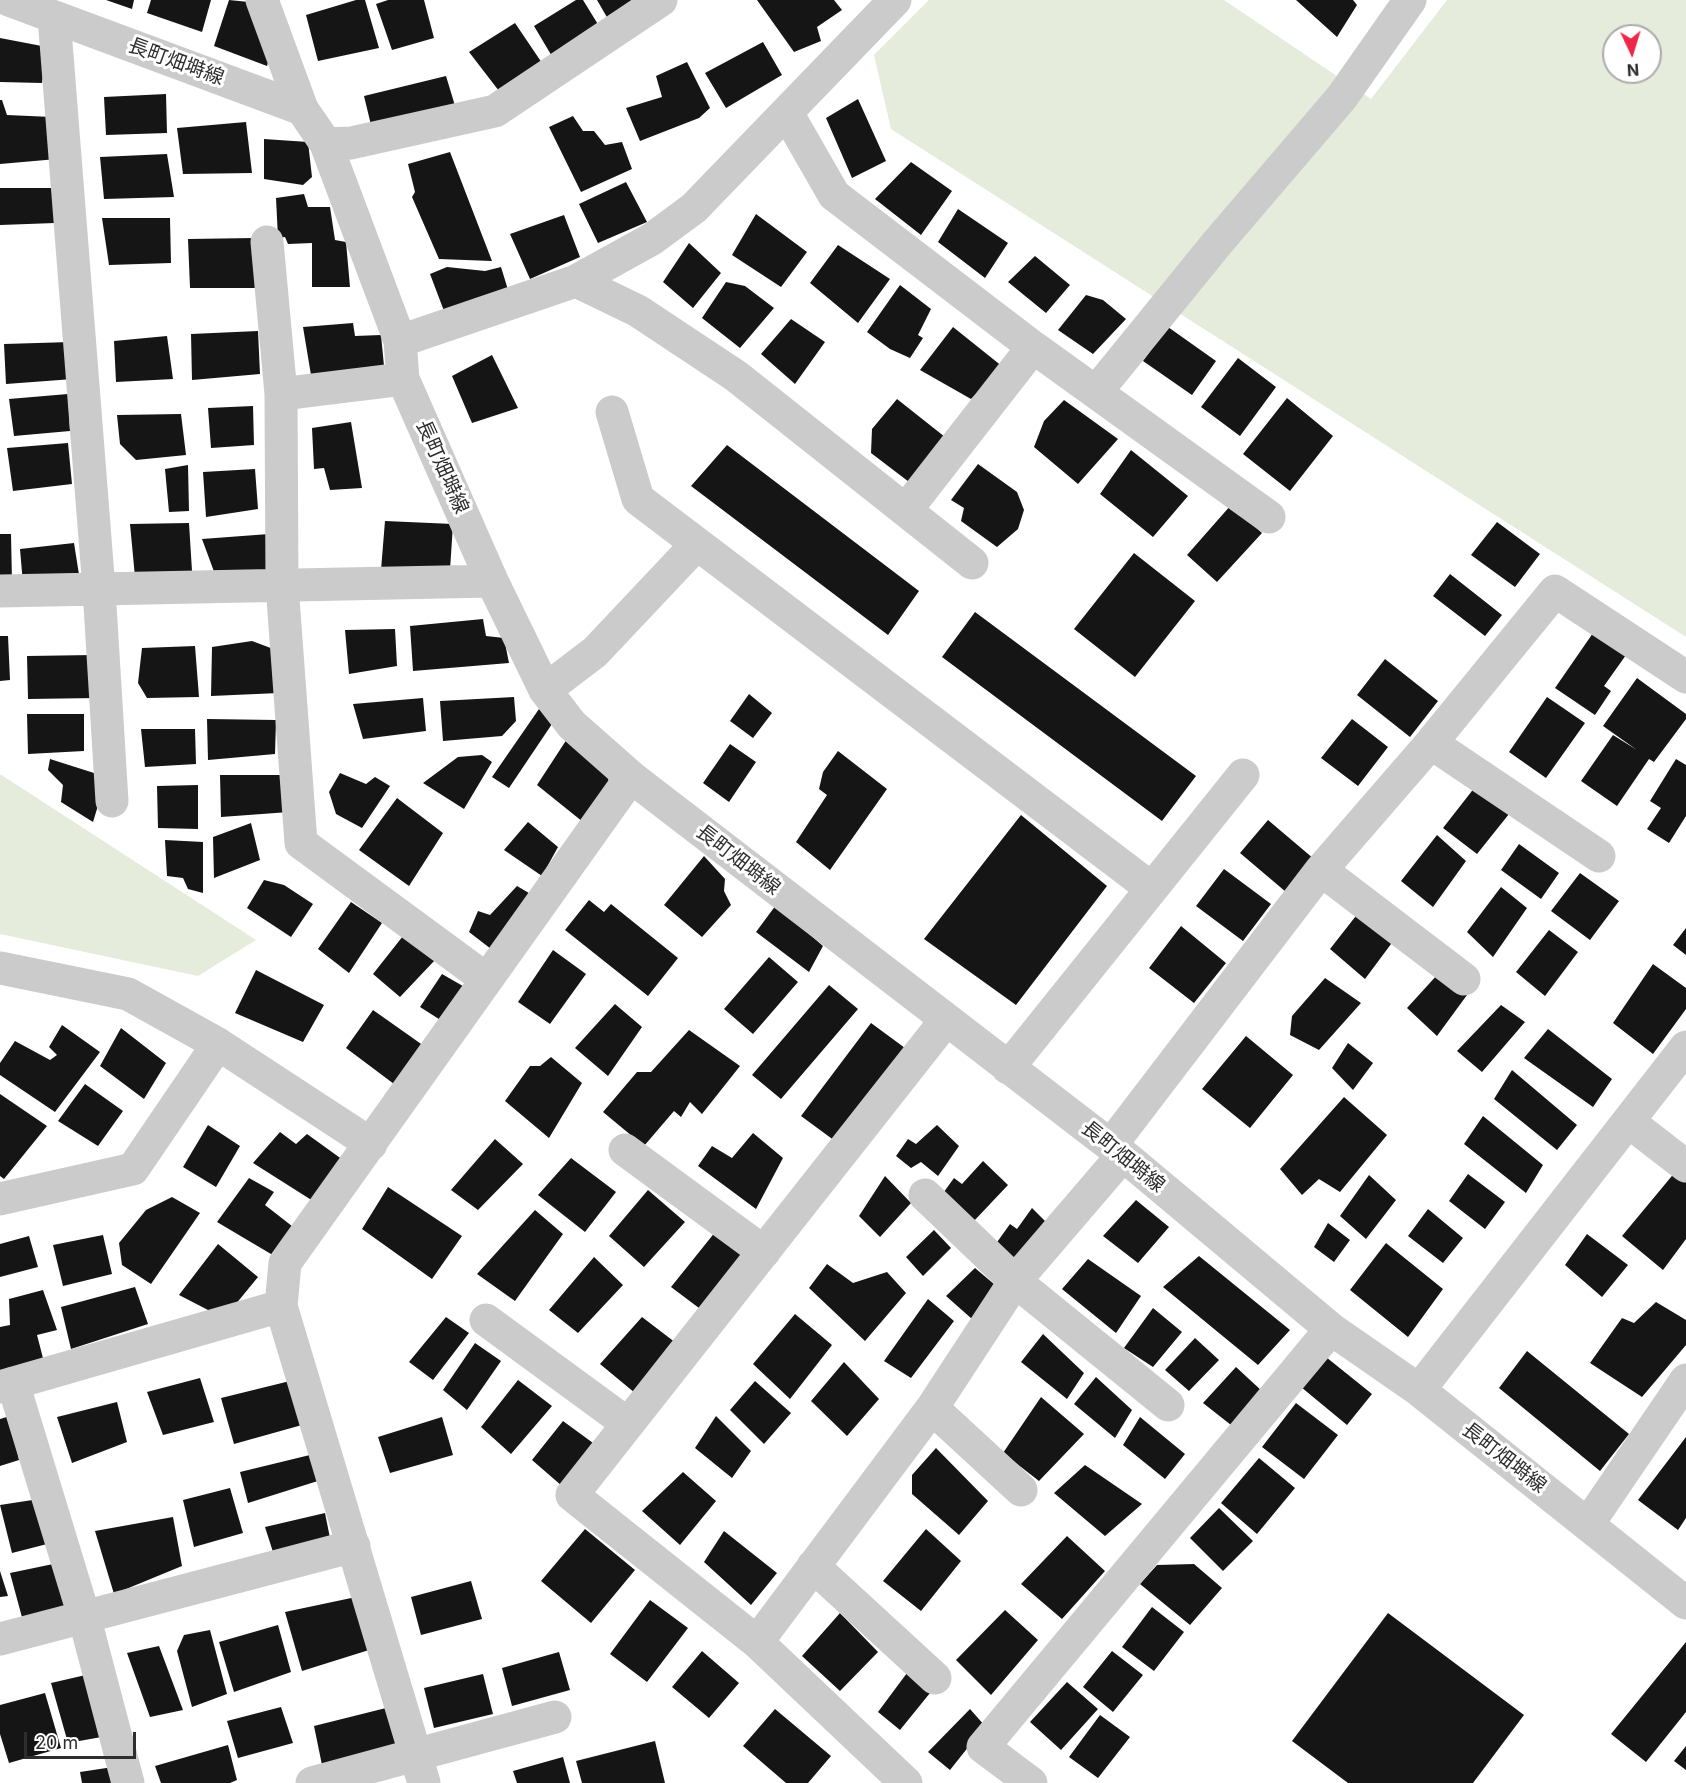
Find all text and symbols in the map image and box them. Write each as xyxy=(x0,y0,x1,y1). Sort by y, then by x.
north arrow xyxy=(1602,24,1662,84)
street label: 長町畑塒線 xyxy=(125,34,227,90)
text: N xyxy=(1626,60,1640,80)
street label: 長町畑塒線 xyxy=(411,416,473,518)
street label: 長町畑塒線 xyxy=(691,820,785,900)
street label: 長町畑塒線 xyxy=(1077,1116,1169,1198)
street label: 長町畑塒線 xyxy=(1457,1418,1551,1498)
scale bar xyxy=(27,1720,140,1758)
text: 20 m xyxy=(35,1732,78,1753)

